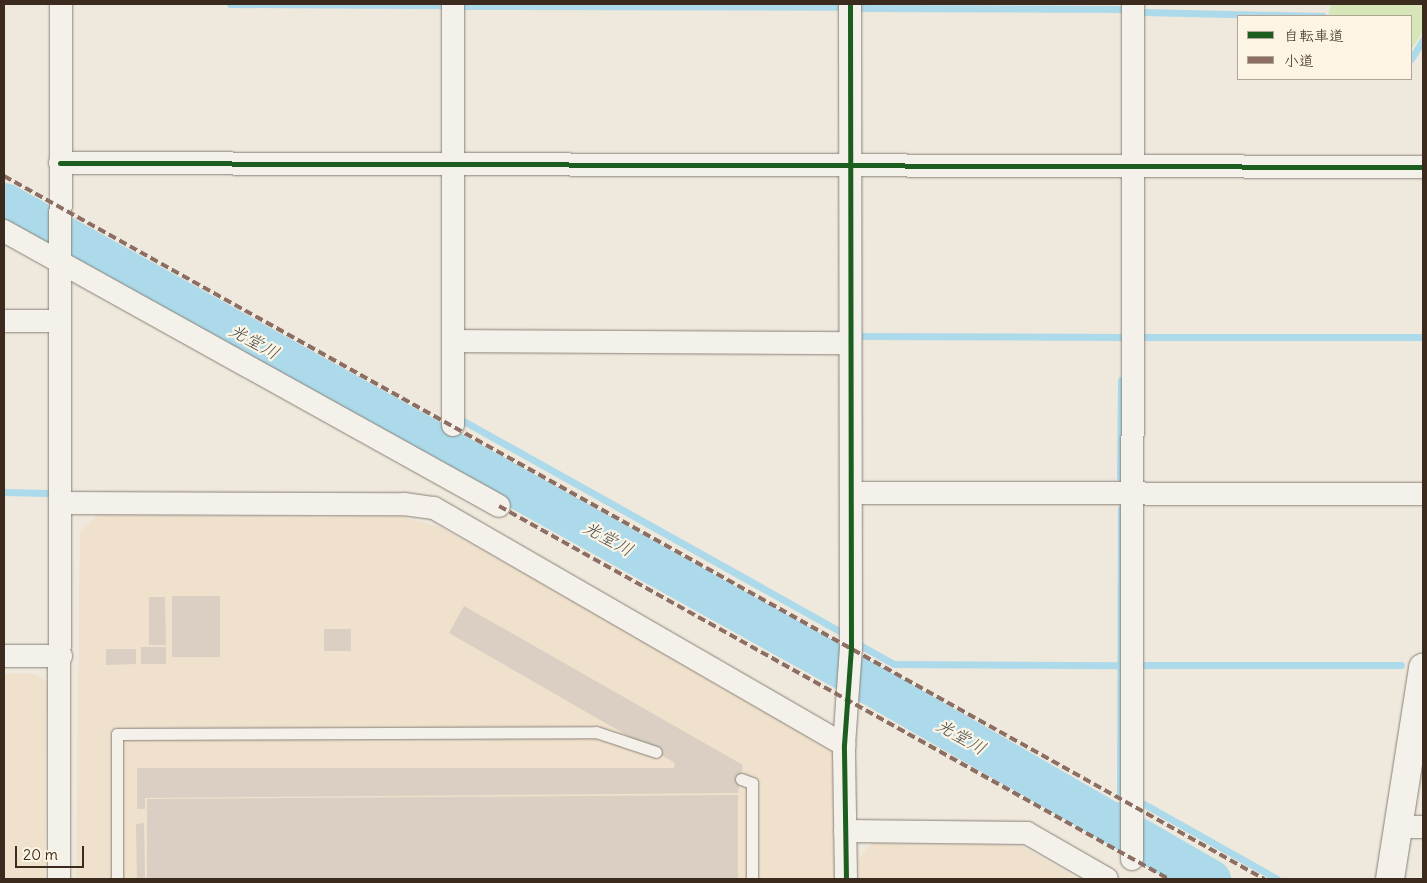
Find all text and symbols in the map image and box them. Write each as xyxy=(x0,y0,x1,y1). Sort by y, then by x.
legend xyxy=(1237,15,1412,80)
text: 自転車道 xyxy=(1284,26,1344,45)
text: 小道 xyxy=(1284,51,1314,70)
water label: 光堂川 xyxy=(225,319,283,365)
water label: 光堂川 xyxy=(579,516,637,562)
water label: 光堂川 xyxy=(932,714,990,760)
scale bar xyxy=(18,836,86,868)
text: 20 m xyxy=(23,845,58,864)

